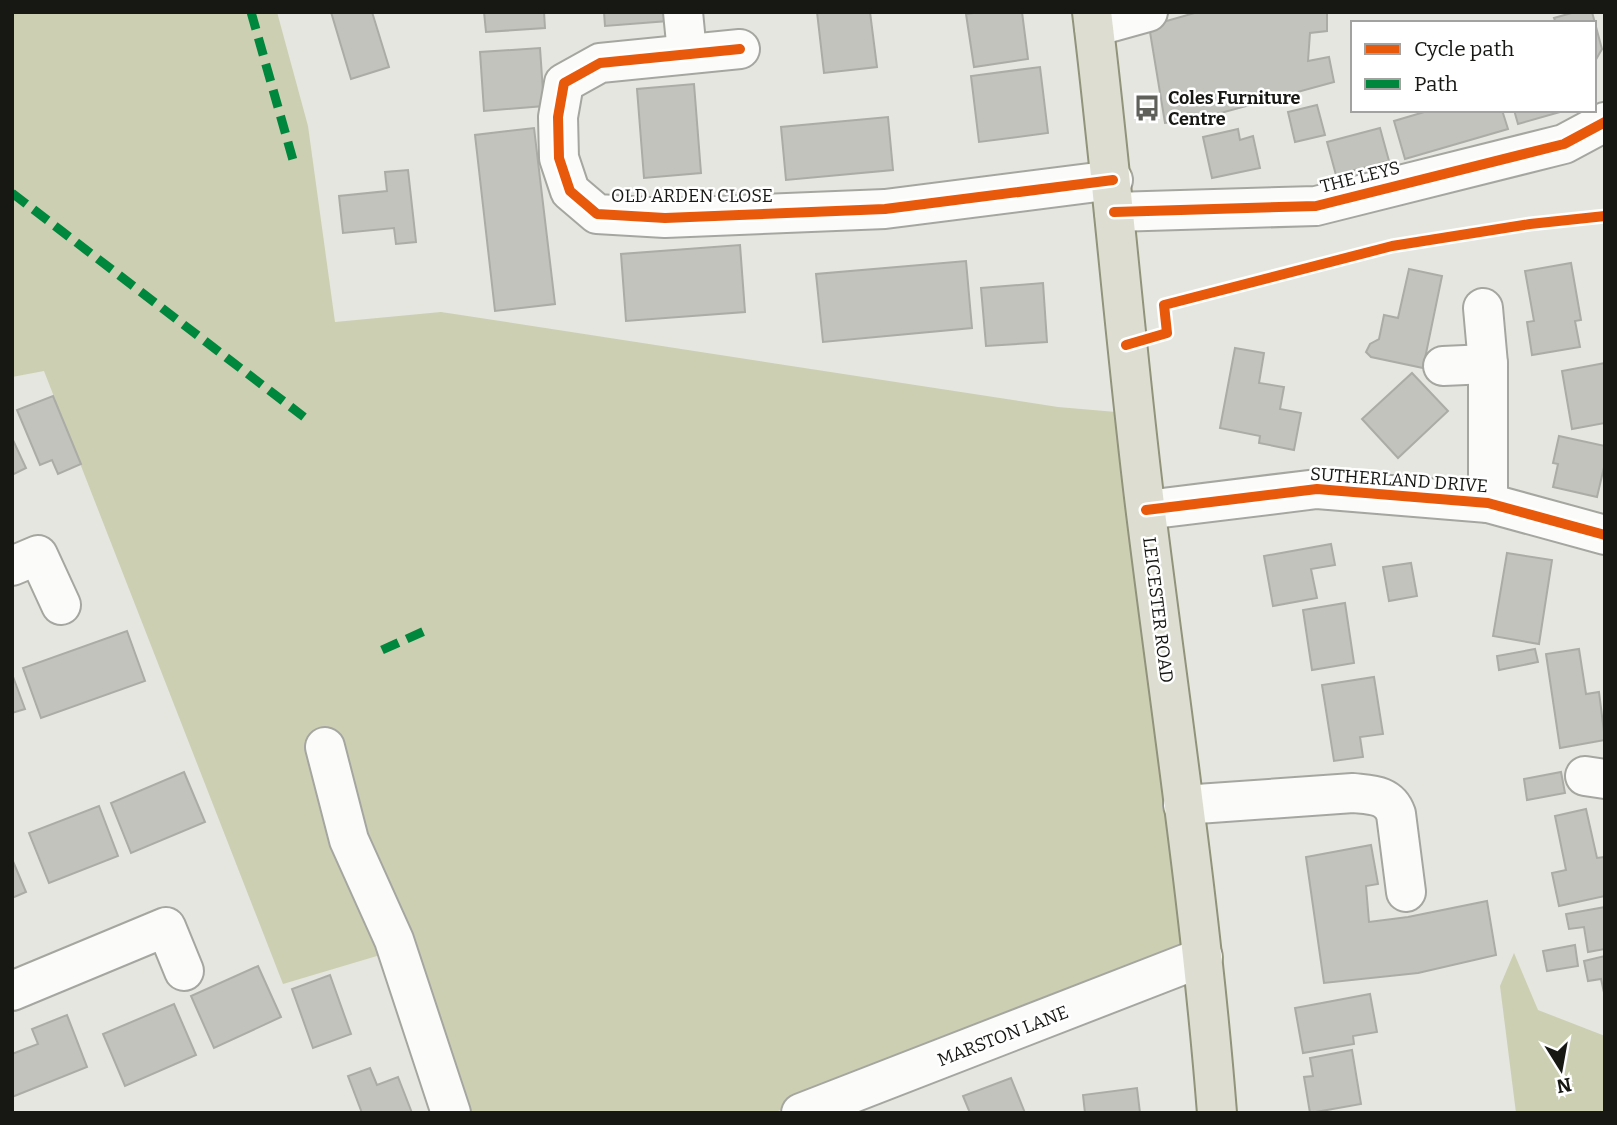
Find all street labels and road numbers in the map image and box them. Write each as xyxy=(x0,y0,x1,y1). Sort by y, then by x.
street label: THE LEYS xyxy=(1318,156,1402,198)
street label: OLD ARDEN CLOSE xyxy=(611,185,773,207)
street label: SUTHERLAND DRIVE xyxy=(1309,463,1489,497)
street label: LEICESTER ROAD xyxy=(1138,536,1178,684)
street label: MARSTON LANE xyxy=(934,1001,1072,1071)

